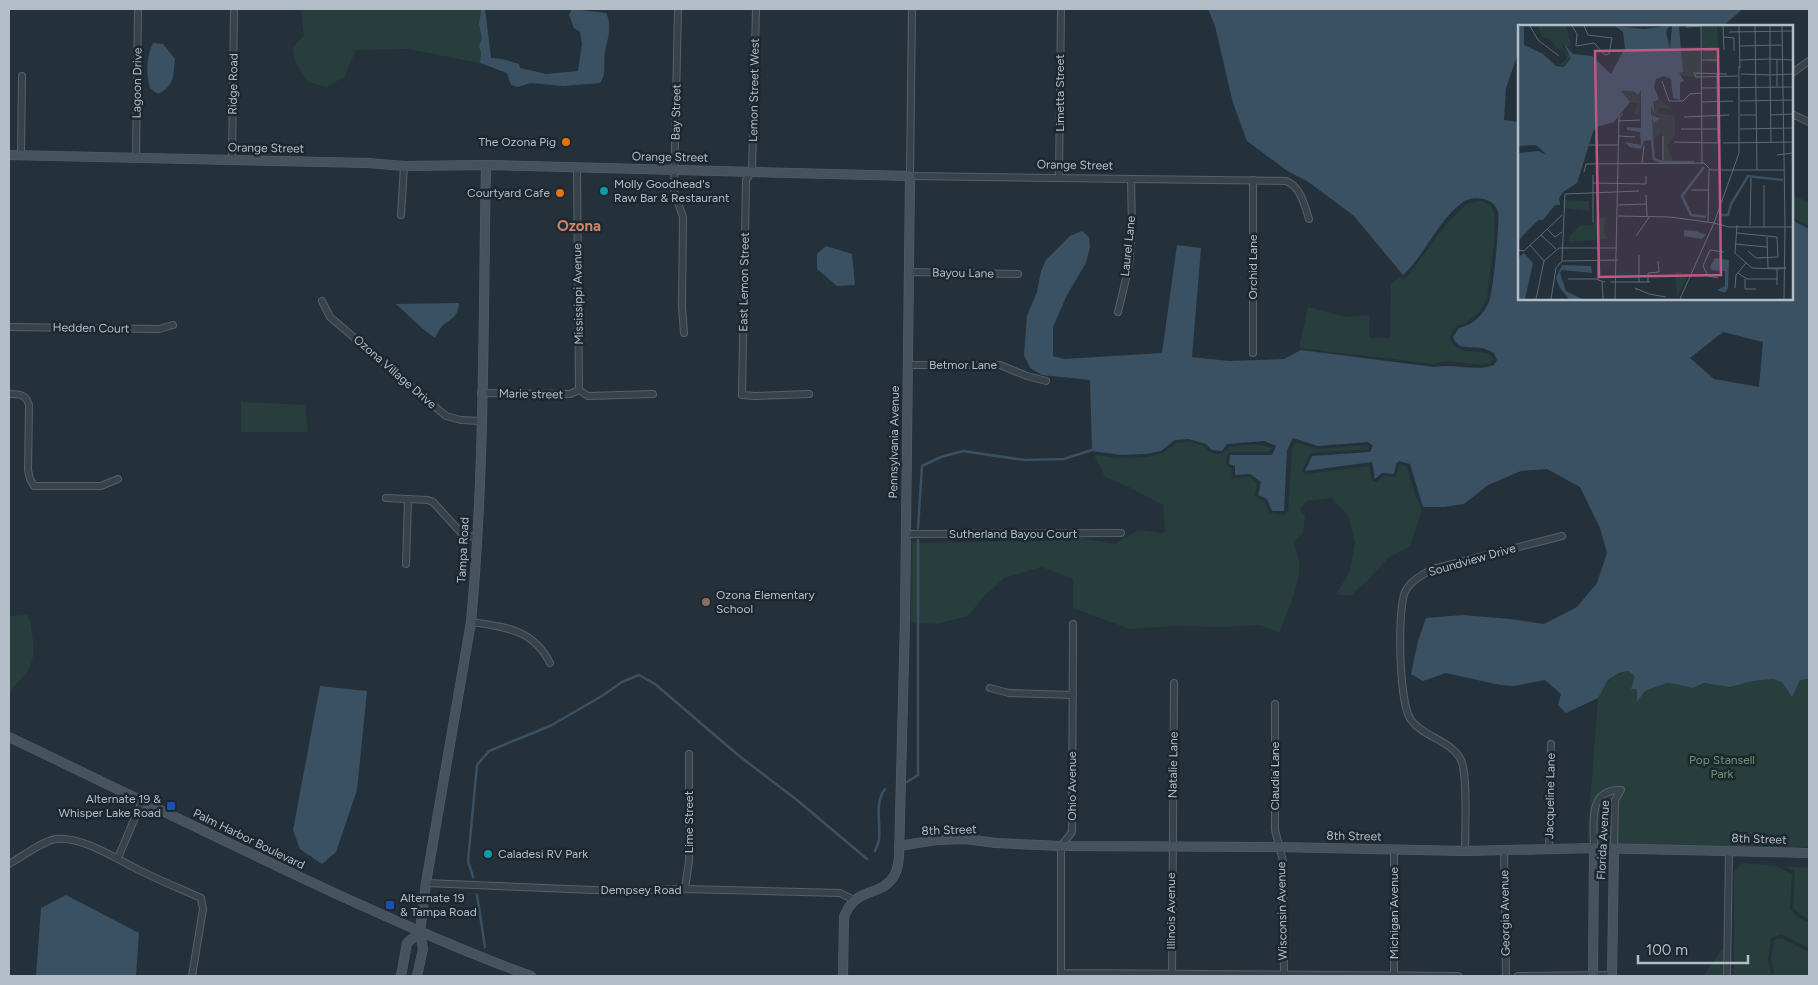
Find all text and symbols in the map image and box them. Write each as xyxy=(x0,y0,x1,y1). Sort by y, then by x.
inset map xyxy=(1518,25,1793,300)
street label: Lemon Street West xyxy=(746,37,762,142)
street label: Lagoon Drive xyxy=(129,47,145,118)
street label: Ridge Road xyxy=(225,53,241,115)
street label: Limetta Street xyxy=(1053,54,1067,132)
street label: Bay Street xyxy=(669,83,683,140)
place label: The Ozona Pig xyxy=(478,135,556,149)
marker: The Ozona Pig xyxy=(560,136,572,148)
street label: Orange Street xyxy=(228,140,305,156)
street label: Orange Street xyxy=(632,149,709,165)
street label: Orange Street xyxy=(1037,157,1114,173)
place label: Molly Goodhead's Raw Bar & Restaurant xyxy=(614,177,730,205)
marker: Molly Goodhead's Raw Bar & Restaurant xyxy=(598,185,610,197)
place label: Courtyard Cafe xyxy=(467,186,550,200)
marker: Courtyard Cafe xyxy=(554,187,566,199)
street label: Laurel Lane xyxy=(1118,215,1138,277)
district label: Ozona xyxy=(557,217,601,235)
street label: East Lemon Street xyxy=(736,232,752,332)
street label: Orchid Lane xyxy=(1246,234,1260,299)
street label: Mississippi Avenue xyxy=(570,243,586,345)
street label: Bayou Lane xyxy=(932,265,994,281)
street label: Hedden Court xyxy=(53,320,130,336)
street label: Ozona Village Drive xyxy=(351,332,439,412)
street label: Betmor Lane xyxy=(929,358,998,372)
street label: Pennsylvania Avenue xyxy=(886,385,902,498)
street label: Marie street xyxy=(499,386,564,402)
street label: Tampa Road xyxy=(454,517,472,583)
street label: Sutherland Bayou Court xyxy=(949,527,1078,541)
street label: Soundview Drive xyxy=(1427,541,1518,579)
place label: Ozona Elementary School xyxy=(716,588,815,616)
marker: Ozona Elementary School xyxy=(700,596,712,608)
street label: Natalie Lane xyxy=(1165,731,1181,798)
street label: Claudia Lane xyxy=(1268,741,1282,810)
street label: Ohio Avenue xyxy=(1065,751,1079,821)
street label: Jacqueline Lane xyxy=(1542,752,1558,839)
park label: Pop Stansell Park xyxy=(1689,753,1755,781)
street label: Lime Street xyxy=(682,790,696,853)
place label: Alternate 19 & Whisper Lake Road xyxy=(59,792,161,820)
street label: Florida Avenue xyxy=(1594,799,1612,880)
marker: Alternate 19 & Whisper Lake Road xyxy=(165,800,177,812)
street label: Palm Harbor Boulevard xyxy=(191,806,307,872)
street label: 8th Street xyxy=(921,822,977,838)
street label: 8th Street xyxy=(1326,829,1382,843)
street label: 8th Street xyxy=(1731,831,1787,847)
place label: Caladesi RV Park xyxy=(498,847,588,861)
marker: Caladesi RV Park xyxy=(482,848,494,860)
street label: Wisconsin Avenue xyxy=(1274,861,1290,960)
street label: Michigan Avenue xyxy=(1387,866,1401,959)
street label: Georgia Avenue xyxy=(1497,869,1513,956)
street label: Illinois Avenue xyxy=(1164,872,1178,949)
street label: Dempsey Road xyxy=(601,883,682,897)
place label: Alternate 19 & Tampa Road xyxy=(400,891,477,919)
marker: Alternate 19 & Tampa Road xyxy=(384,899,396,911)
scale bar xyxy=(1638,932,1748,964)
text: 100 m xyxy=(1646,941,1688,959)

